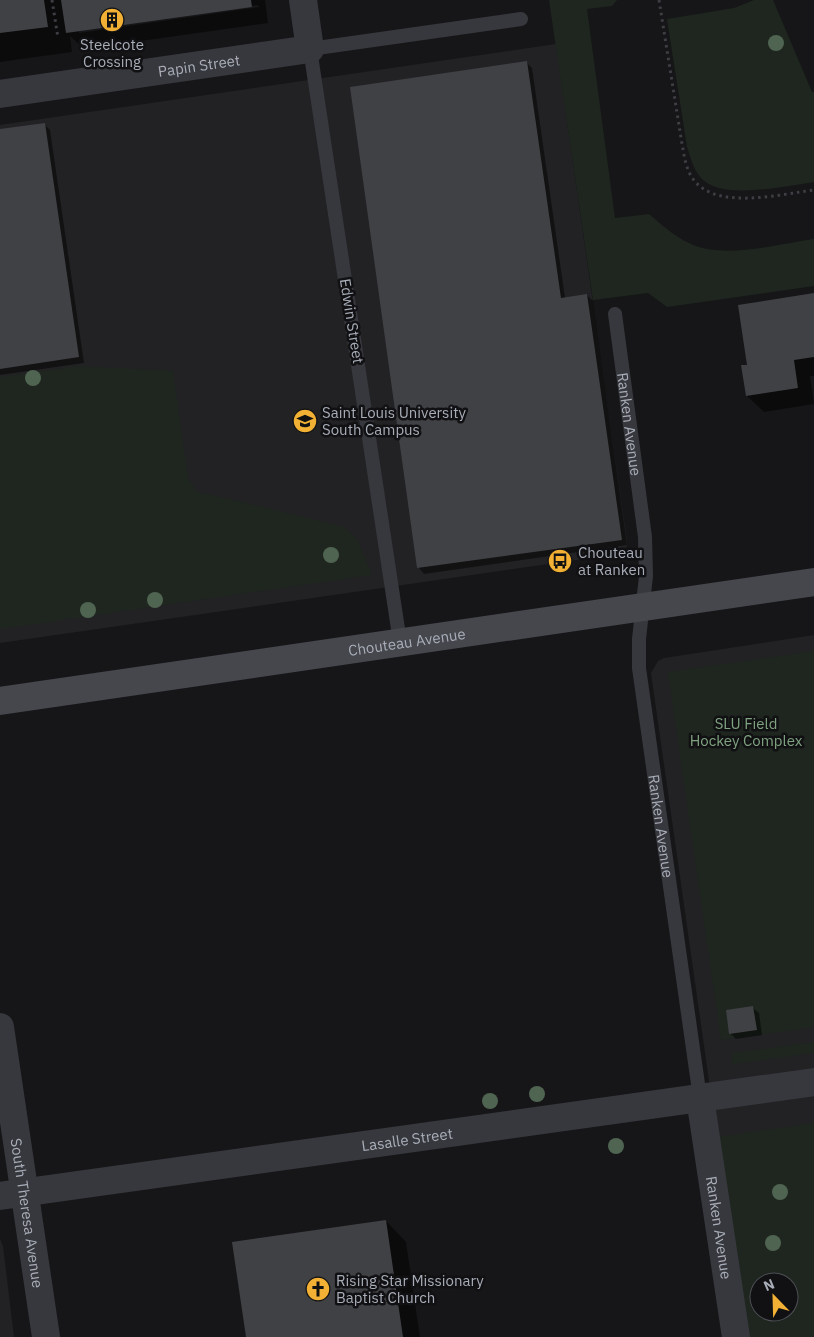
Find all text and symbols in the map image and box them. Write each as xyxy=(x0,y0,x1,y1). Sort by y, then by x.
building icon: Steelcote Crossing xyxy=(99,7,125,33)
place label: Steelcote Crossing xyxy=(80,35,144,71)
street label: Papin Street xyxy=(157,50,241,80)
street label: Edwin Street xyxy=(336,277,368,365)
street label: Ranken Avenue xyxy=(613,371,646,477)
place label: Saint Louis University South Campus xyxy=(322,403,466,439)
school or university icon: Saint Louis University South Campus xyxy=(292,408,318,434)
place label: Chouteau at Ranken xyxy=(578,543,645,579)
bus stop icon: Chouteau at Ranken xyxy=(547,548,573,574)
street label: Chouteau Avenue xyxy=(347,624,467,660)
park label: SLU Field Hockey Complex xyxy=(690,714,803,750)
street label: Ranken Avenue xyxy=(645,773,678,879)
street label: Lasalle Street xyxy=(360,1123,454,1155)
street label: South Theresa Avenue xyxy=(7,1137,48,1289)
street label: Ranken Avenue xyxy=(702,1175,737,1280)
place label: Rising Star Missionary Baptist Church xyxy=(336,1271,484,1307)
north arrow xyxy=(749,1272,799,1322)
text: N xyxy=(761,1275,777,1295)
church icon: Rising Star Missionary Baptist Church xyxy=(305,1276,331,1302)

